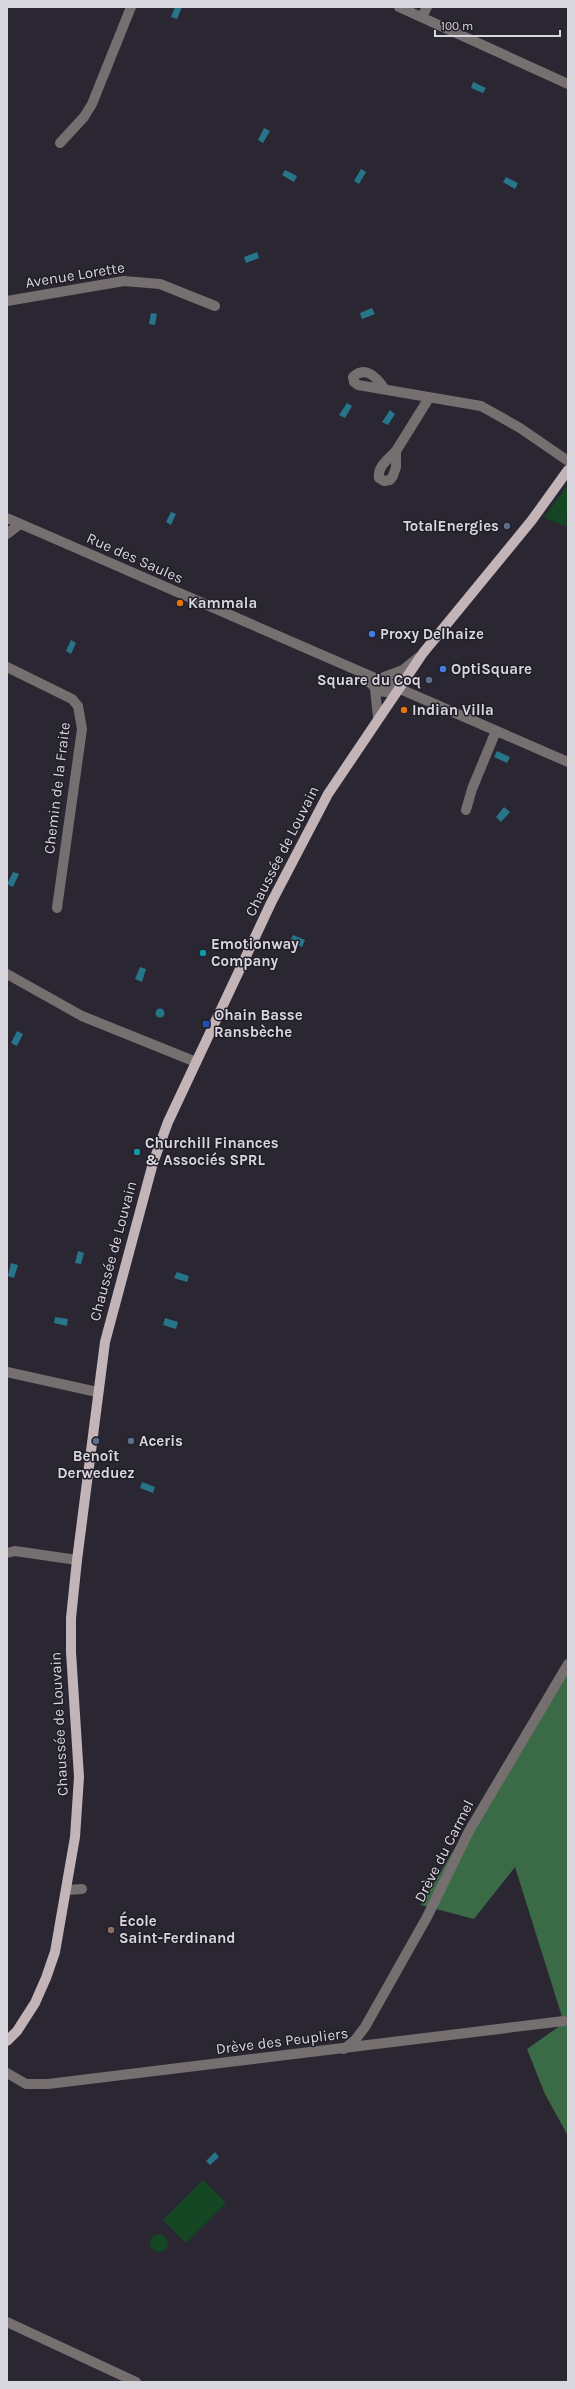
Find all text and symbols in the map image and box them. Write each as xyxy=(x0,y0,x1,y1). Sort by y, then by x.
scale bar xyxy=(435,12,560,38)
text: 100 m xyxy=(441,19,473,33)
street label: Avenue Lorette xyxy=(24,258,126,292)
place label: TotalEnergies xyxy=(403,517,499,535)
marker: TotalEnergies xyxy=(502,521,512,531)
street label: Rue des Saules xyxy=(84,529,186,587)
place label: Kammala xyxy=(188,594,257,612)
marker: Kammala xyxy=(175,598,185,608)
place label: Proxy Delhaize xyxy=(380,625,484,643)
marker: Proxy Delhaize xyxy=(367,629,377,639)
place label: OptiSquare xyxy=(451,660,532,678)
marker: OptiSquare xyxy=(438,664,448,674)
place label: Square du Coq xyxy=(317,671,421,689)
marker: Square du Coq xyxy=(424,675,434,685)
place label: Indian Villa xyxy=(412,701,494,719)
marker: Indian Villa xyxy=(399,705,409,715)
street label: Chemin de la Fraite xyxy=(40,721,74,855)
street label: Chaussée de Louvain xyxy=(241,783,323,919)
place label: Emotionway Company xyxy=(211,935,299,970)
marker: Emotionway Company xyxy=(198,948,208,958)
place label: Ohain Basse Ransbèche xyxy=(214,1006,303,1041)
marker: Ohain Basse Ransbèche xyxy=(201,1019,211,1029)
place label: Churchill Finances & Associés SPRL xyxy=(145,1134,279,1169)
marker: Churchill Finances & Associés SPRL xyxy=(132,1147,142,1157)
street label: Chaussée de Louvain xyxy=(86,1179,140,1323)
place label: Aceris xyxy=(139,1432,183,1450)
marker: Benoît Derweduez xyxy=(91,1436,101,1446)
marker: Aceris xyxy=(126,1436,136,1446)
place label: Benoît Derweduez xyxy=(57,1447,135,1482)
street label: Chaussée de Louvain xyxy=(46,1652,72,1796)
street label: Drève du Carmel xyxy=(411,1797,477,1905)
place label: École Saint-Ferdinand xyxy=(119,1911,235,1947)
marker: École Saint-Ferdinand xyxy=(106,1925,116,1935)
street label: Drève des Peupliers xyxy=(215,2024,349,2058)

